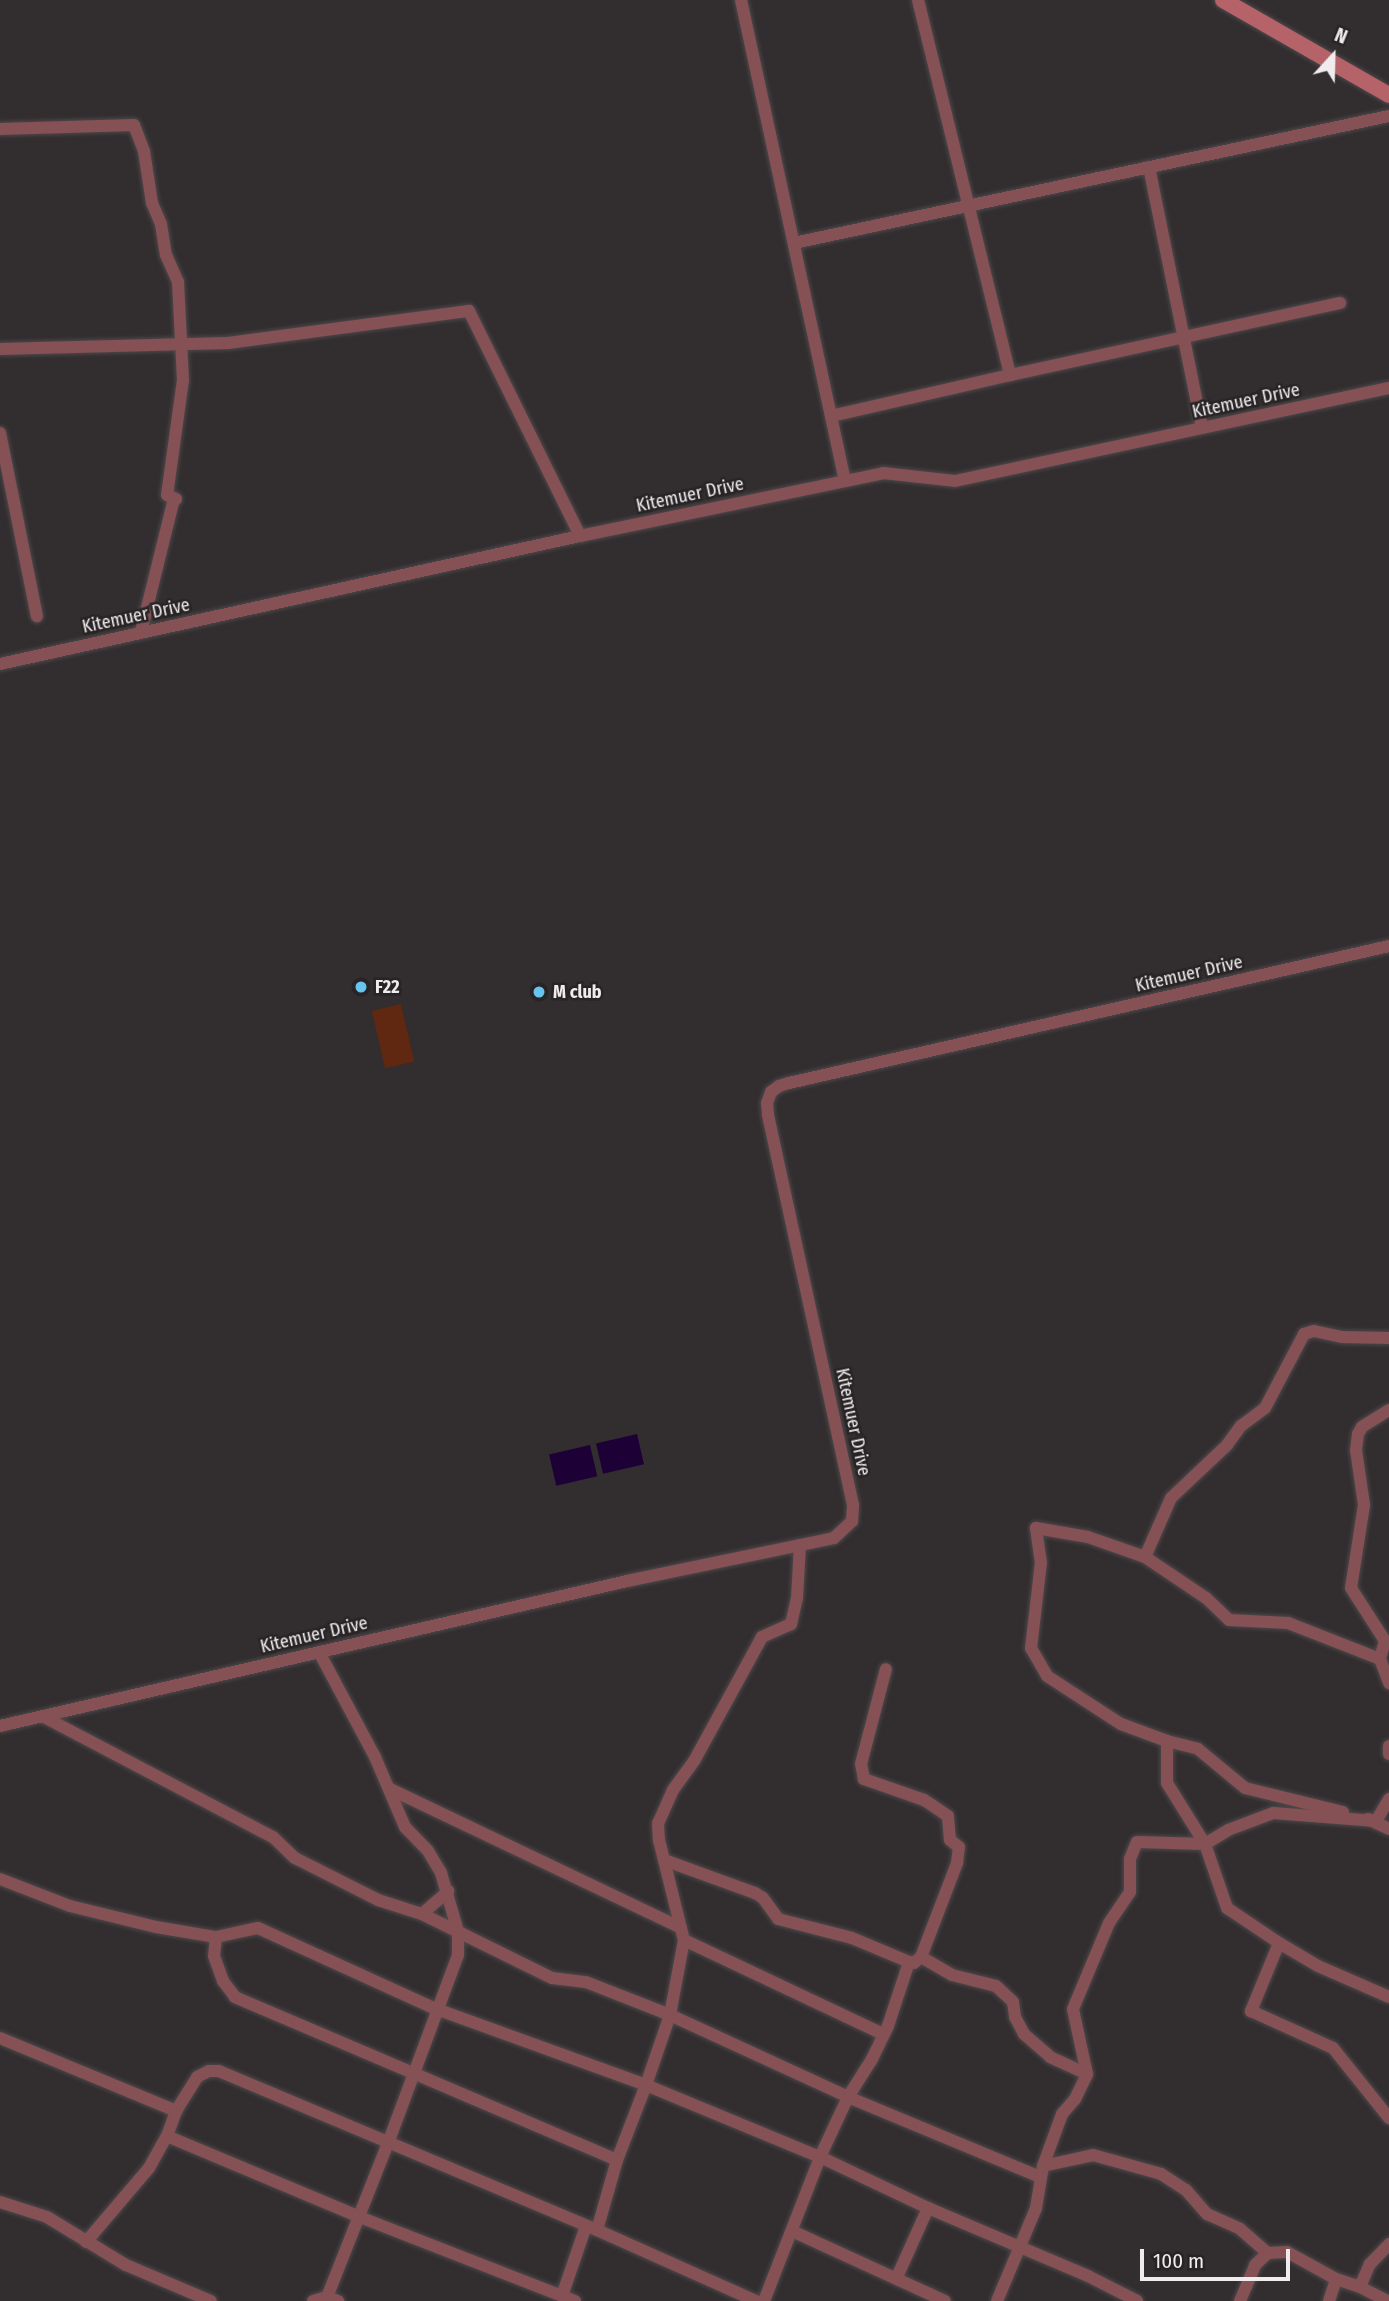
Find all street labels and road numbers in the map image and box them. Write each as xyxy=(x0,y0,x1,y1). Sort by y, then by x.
street label: Kitemuer Drive xyxy=(1190,379,1302,423)
street label: Kitemuer Drive xyxy=(634,473,746,517)
street label: Kitemuer Drive xyxy=(80,594,192,638)
street label: Kitemuer Drive xyxy=(1133,951,1245,997)
street label: Kitemuer Drive xyxy=(831,1366,875,1478)
street label: Kitemuer Drive xyxy=(258,1612,370,1658)

